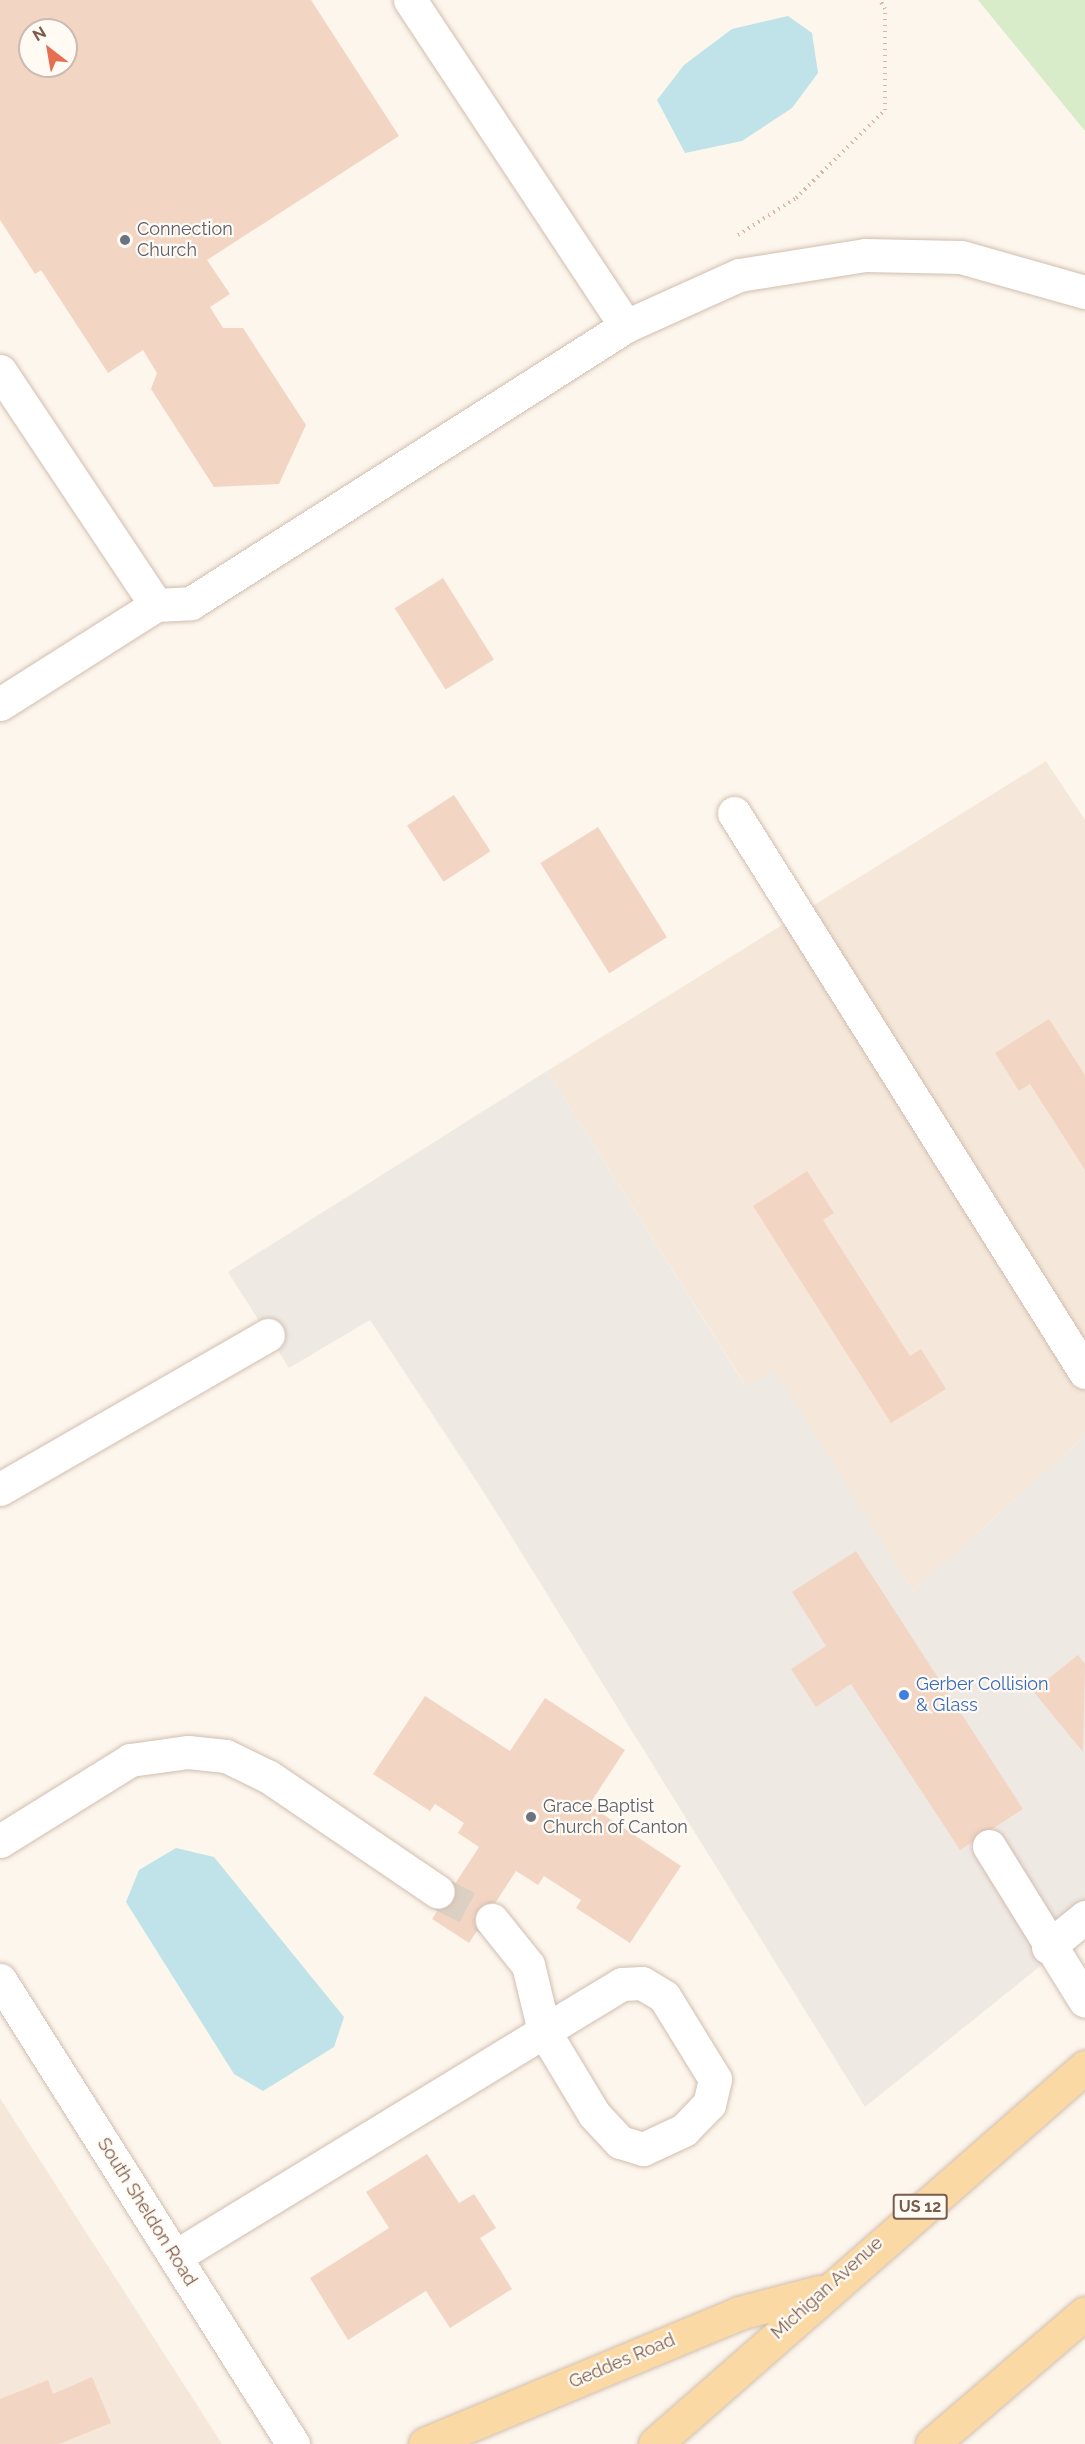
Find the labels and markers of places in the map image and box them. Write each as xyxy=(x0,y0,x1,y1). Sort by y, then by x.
place label: Connection Church xyxy=(137,219,233,262)
marker: Connection Church xyxy=(118,233,132,247)
place label: Gerber Collision & Glass xyxy=(916,1674,1049,1716)
marker: Gerber Collision & Glass xyxy=(897,1688,911,1702)
place label: Grace Baptist Church of Canton xyxy=(543,1796,688,1838)
marker: Grace Baptist Church of Canton xyxy=(524,1810,538,1824)

